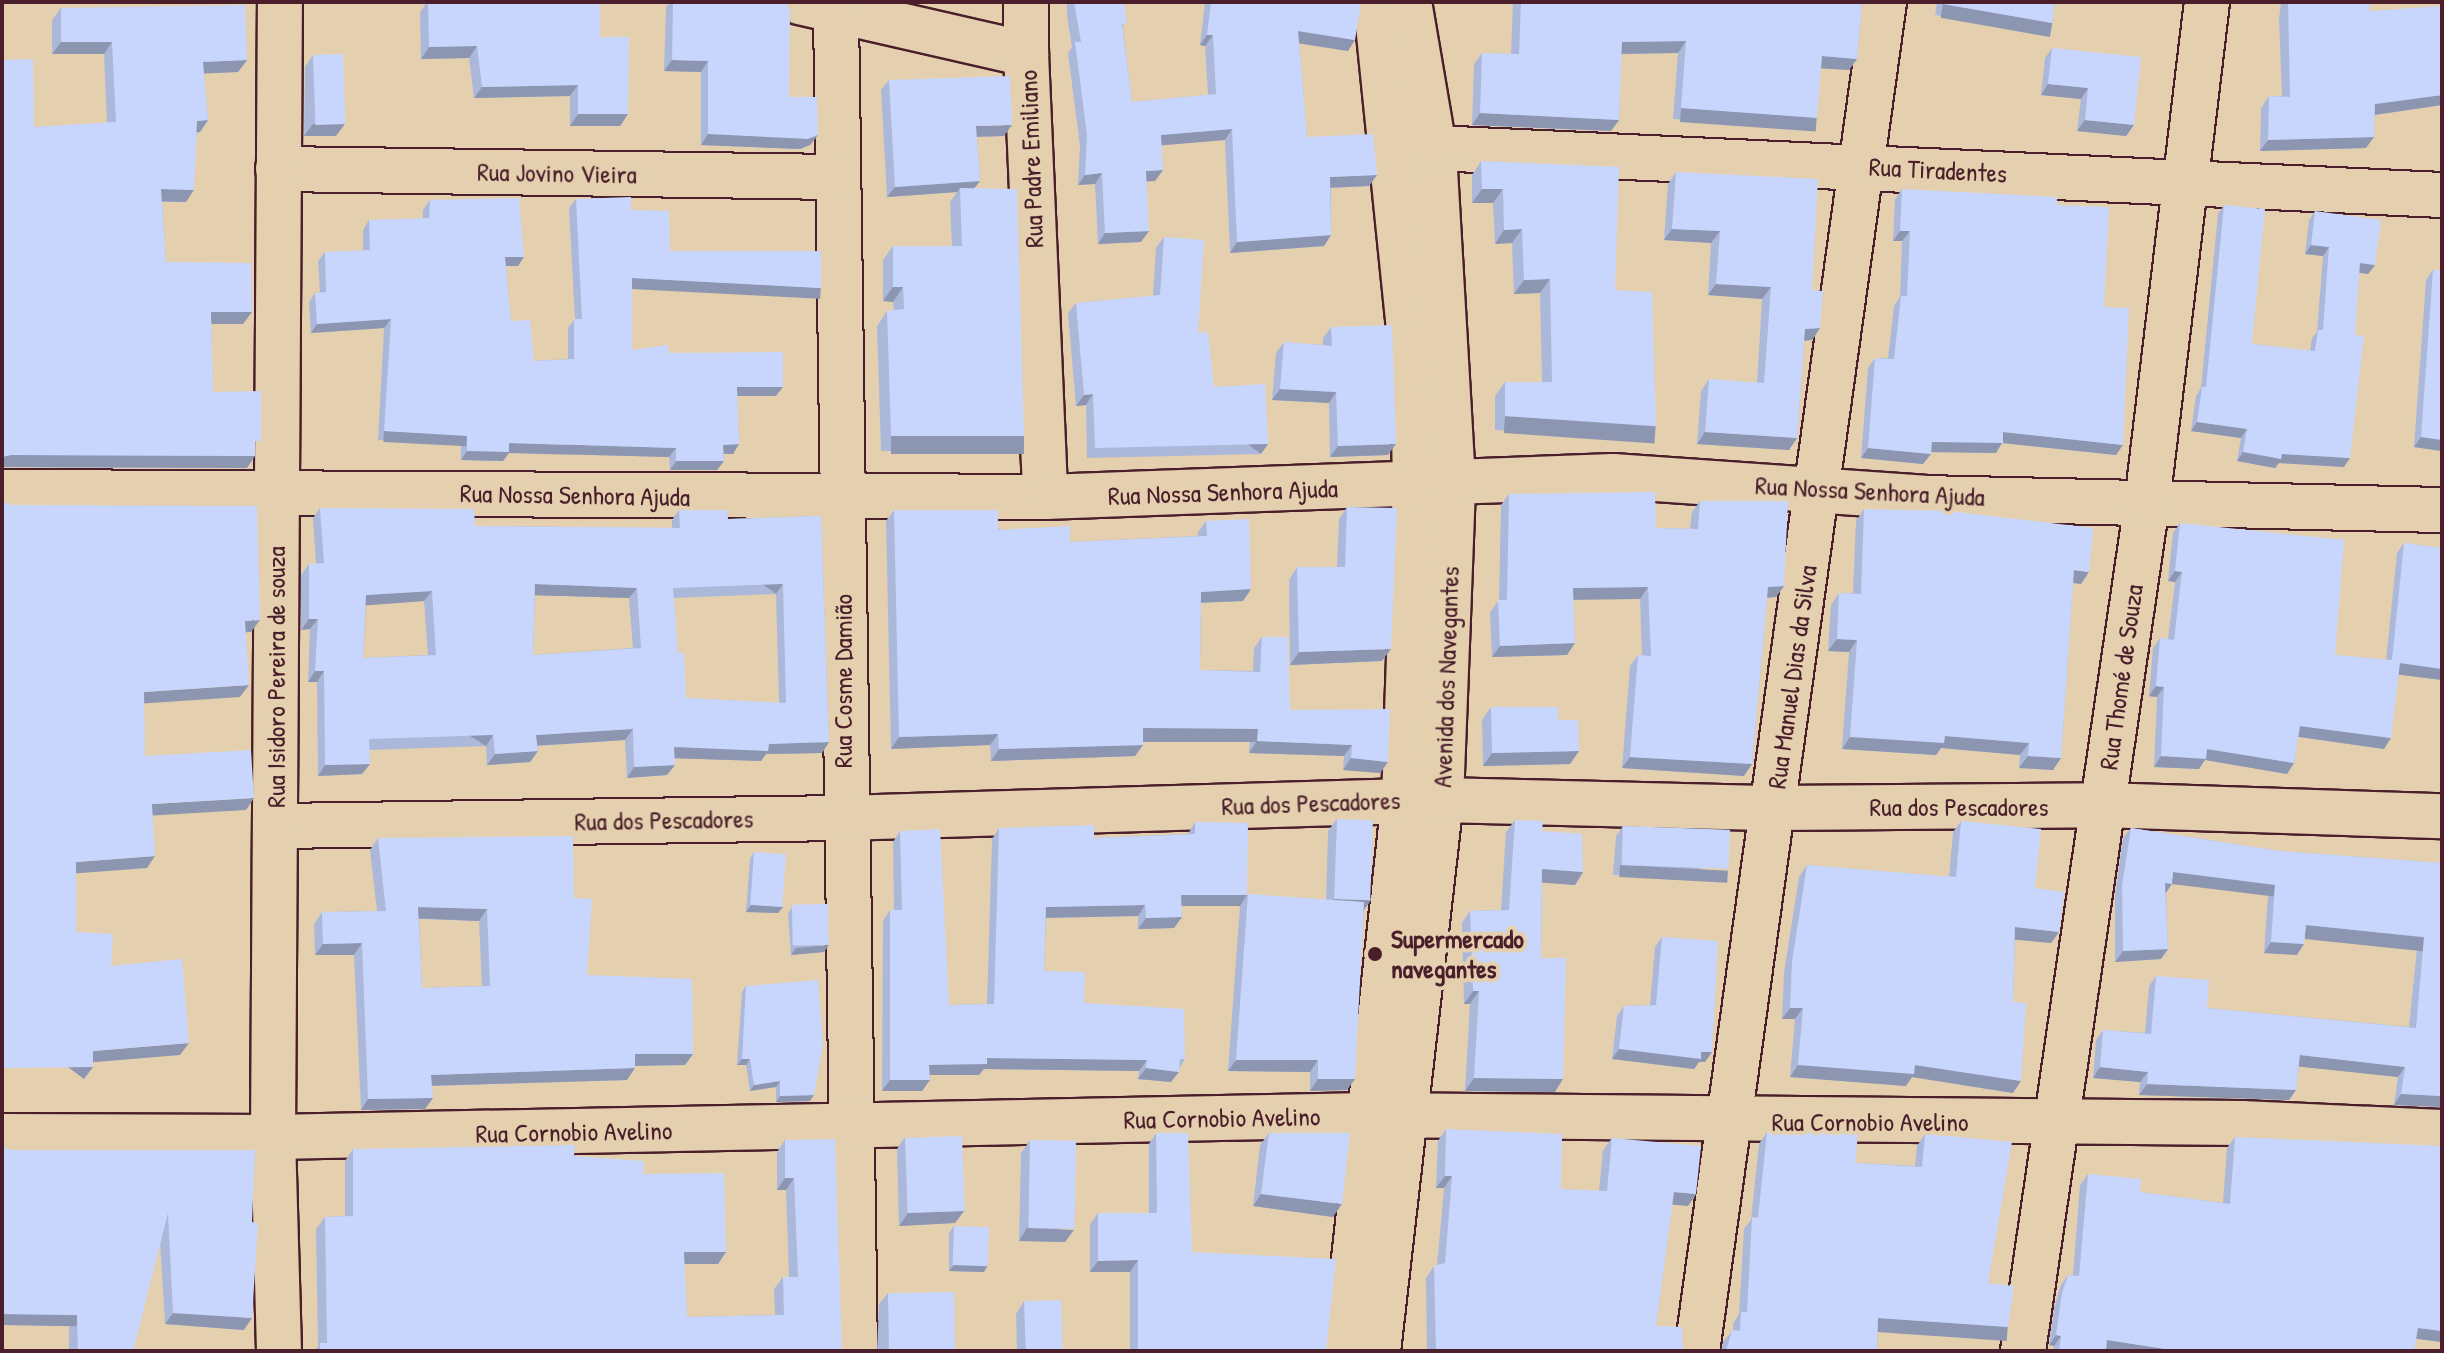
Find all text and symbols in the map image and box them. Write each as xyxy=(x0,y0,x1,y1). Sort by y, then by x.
street label: Rua Padre Emiliano xyxy=(1012,70,1050,248)
street label: Rua Tiradentes xyxy=(1868,151,2008,189)
street label: Rua Jovino Vieira xyxy=(477,156,637,190)
street label: Rua Nossa Senhora Ajuda xyxy=(1754,469,1986,513)
street label: Rua Nossa Senhora Ajuda xyxy=(1108,472,1338,512)
street label: Rua Nossa Senhora Ajuda xyxy=(460,477,690,513)
street label: Rua Isidoro Pereira de souza xyxy=(260,546,292,808)
street label: Rua Manuel Dias da Silva xyxy=(1761,563,1823,791)
street label: Avenida dos Navegantes xyxy=(1427,566,1465,788)
street label: Rua Thomé de Souza xyxy=(2093,582,2149,772)
street label: Rua Cosme Damião xyxy=(827,594,859,768)
street label: Rua dos Pescadores xyxy=(1221,784,1401,822)
street label: Rua dos Pescadores xyxy=(1869,791,2049,823)
street label: Rua dos Pescadores xyxy=(574,803,754,837)
place label: Supermercado navegantes xyxy=(1391,923,1524,984)
marker: Supermercado navegantes xyxy=(1366,945,1384,963)
street label: Rua Cornobio Avelino xyxy=(1123,1101,1321,1135)
street label: Rua Cornobio Avelino xyxy=(1772,1106,1968,1138)
street label: Rua Cornobio Avelino xyxy=(475,1115,673,1149)

